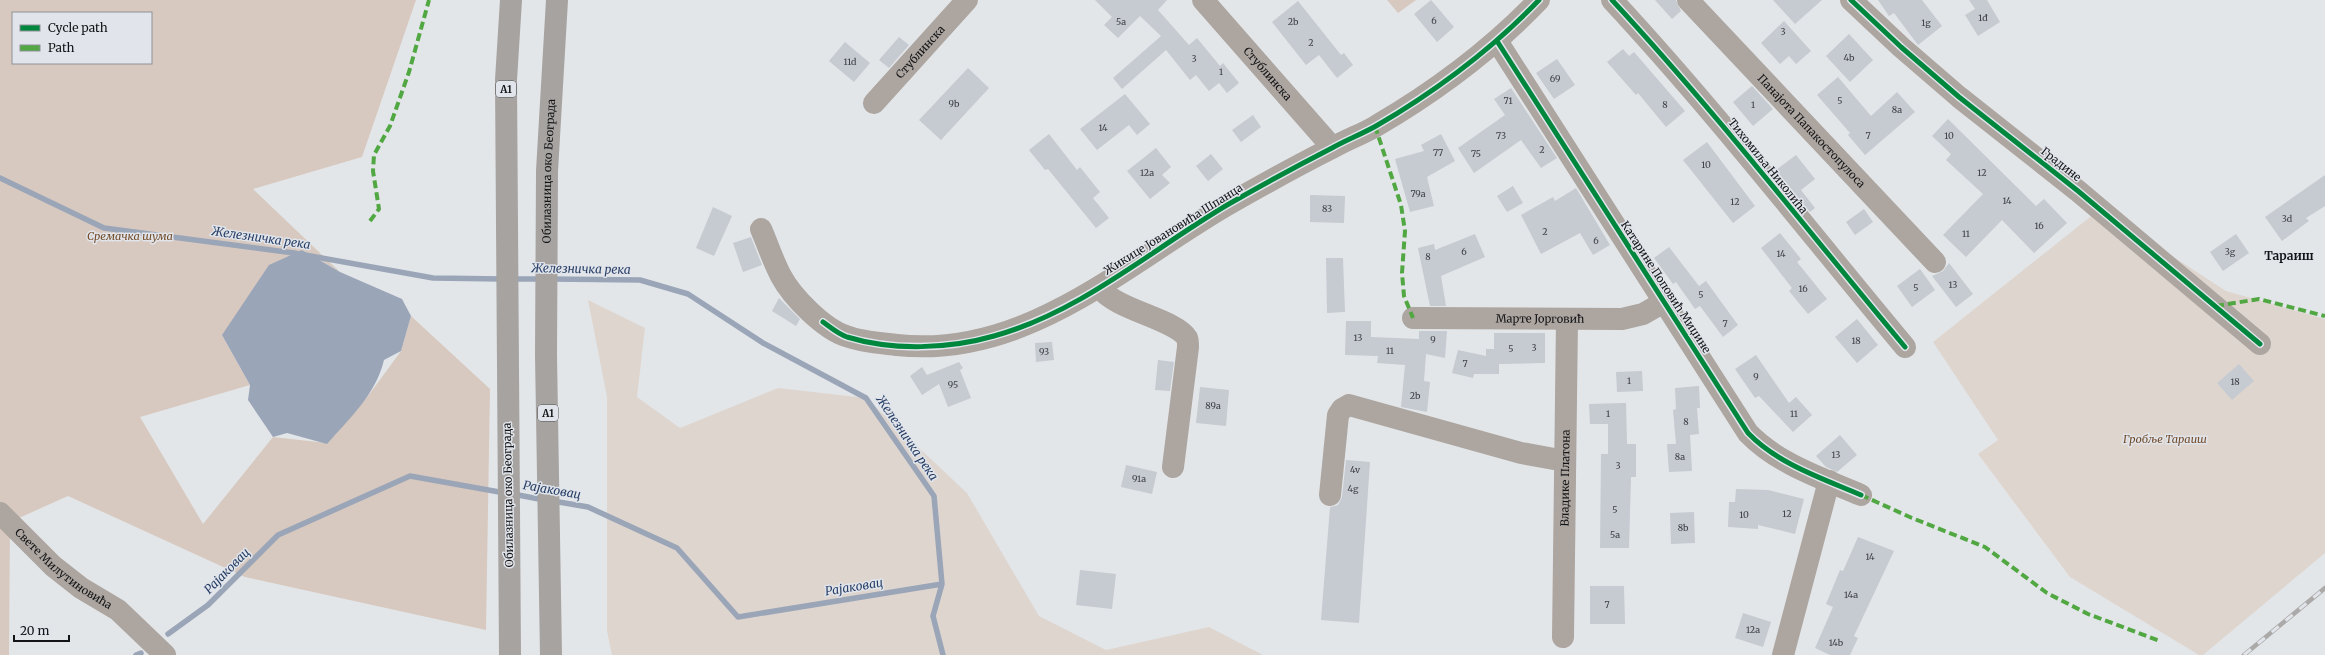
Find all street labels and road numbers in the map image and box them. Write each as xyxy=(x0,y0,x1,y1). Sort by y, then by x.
street label: Стублинска xyxy=(893,22,948,81)
street label: Стублинска xyxy=(1240,44,1295,103)
street label: Панајота Папакостопулоса xyxy=(1755,71,1868,191)
road number: A1 xyxy=(496,81,516,97)
street label: Обилазница око Београда xyxy=(540,98,558,244)
street label: Тихомиља Николића xyxy=(1725,115,1811,217)
street label: Градине xyxy=(2038,144,2084,184)
street label: Жикице Јовановића Шпанца xyxy=(1101,180,1245,278)
street label: Катарине Поповић Миџине xyxy=(1618,218,1714,356)
street label: Марте Јорговић xyxy=(1496,311,1585,326)
road number: A1 xyxy=(538,405,558,421)
street label: Обилазница око Београда xyxy=(500,422,516,567)
street label: Владике Платона xyxy=(1557,429,1573,527)
street label: Свете Милутиновића xyxy=(12,525,115,612)

